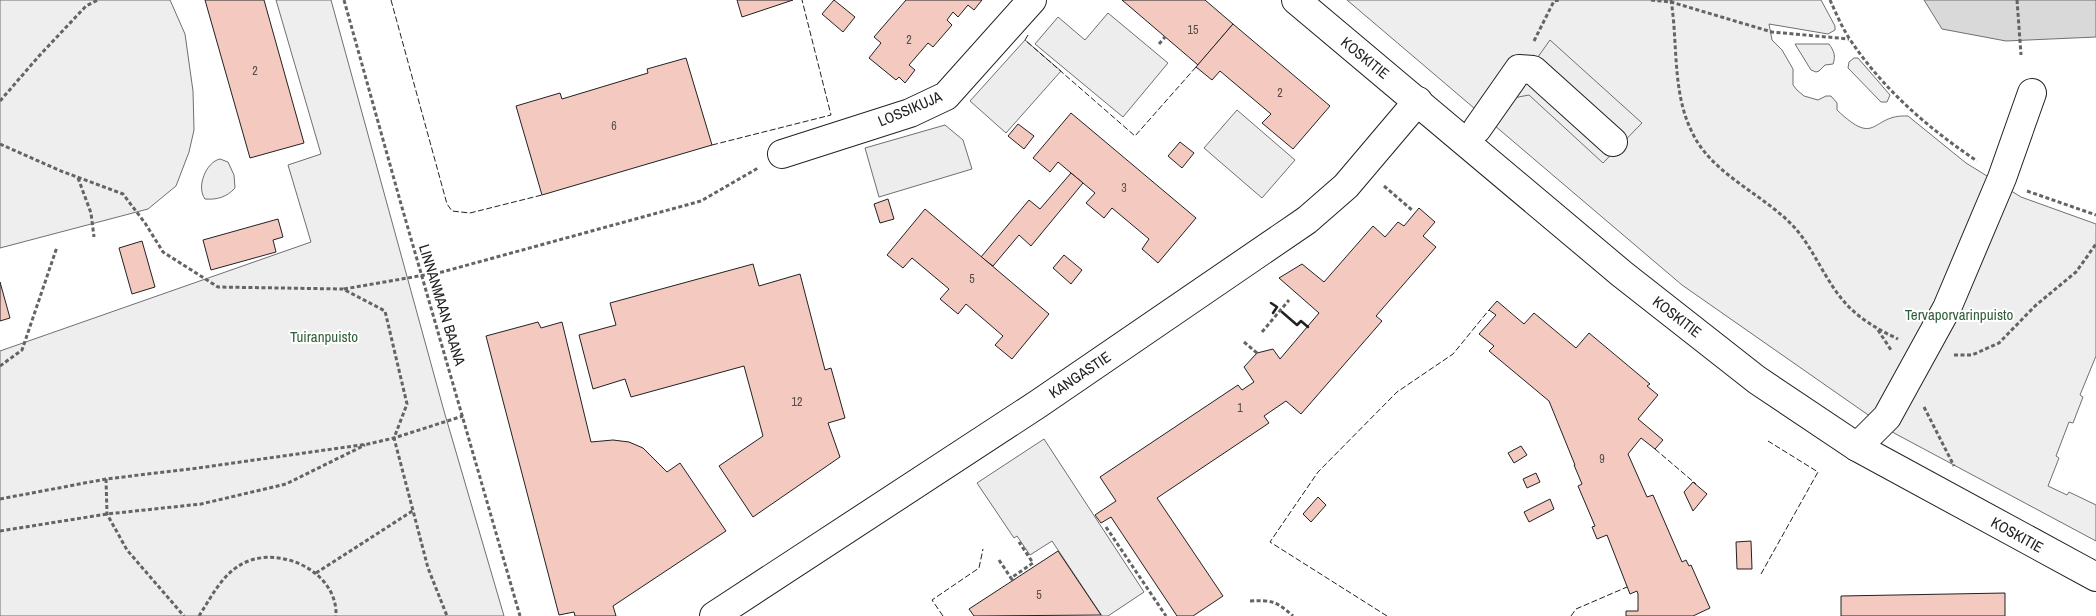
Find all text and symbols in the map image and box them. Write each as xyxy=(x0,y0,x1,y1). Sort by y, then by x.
house number: 15 xyxy=(1188,22,1199,38)
house number: 2 xyxy=(906,32,912,48)
street label: KOSKITIE xyxy=(1337,32,1394,84)
house number: 2 xyxy=(252,63,258,79)
street label: LOSSIKUJA xyxy=(875,85,946,131)
house number: 2 xyxy=(1277,85,1283,101)
house number: 6 xyxy=(611,118,617,134)
house number: 3 xyxy=(1121,180,1127,196)
street label: LINNANMAAN BAANA xyxy=(414,242,471,369)
house number: 5 xyxy=(969,271,975,287)
street label: KOSKITIE xyxy=(1648,291,1706,342)
park label: Tervaporvarinpuisto xyxy=(1905,304,2014,325)
park label: Tuiranpuisto xyxy=(290,326,358,347)
street label: KANGASTIE xyxy=(1045,346,1115,403)
house number: 12 xyxy=(792,394,802,410)
house number: 1 xyxy=(1237,400,1243,416)
house number: 9 xyxy=(1599,451,1605,467)
street label: KOSKITIE xyxy=(1987,512,2047,558)
house number: 5 xyxy=(1036,587,1042,603)

